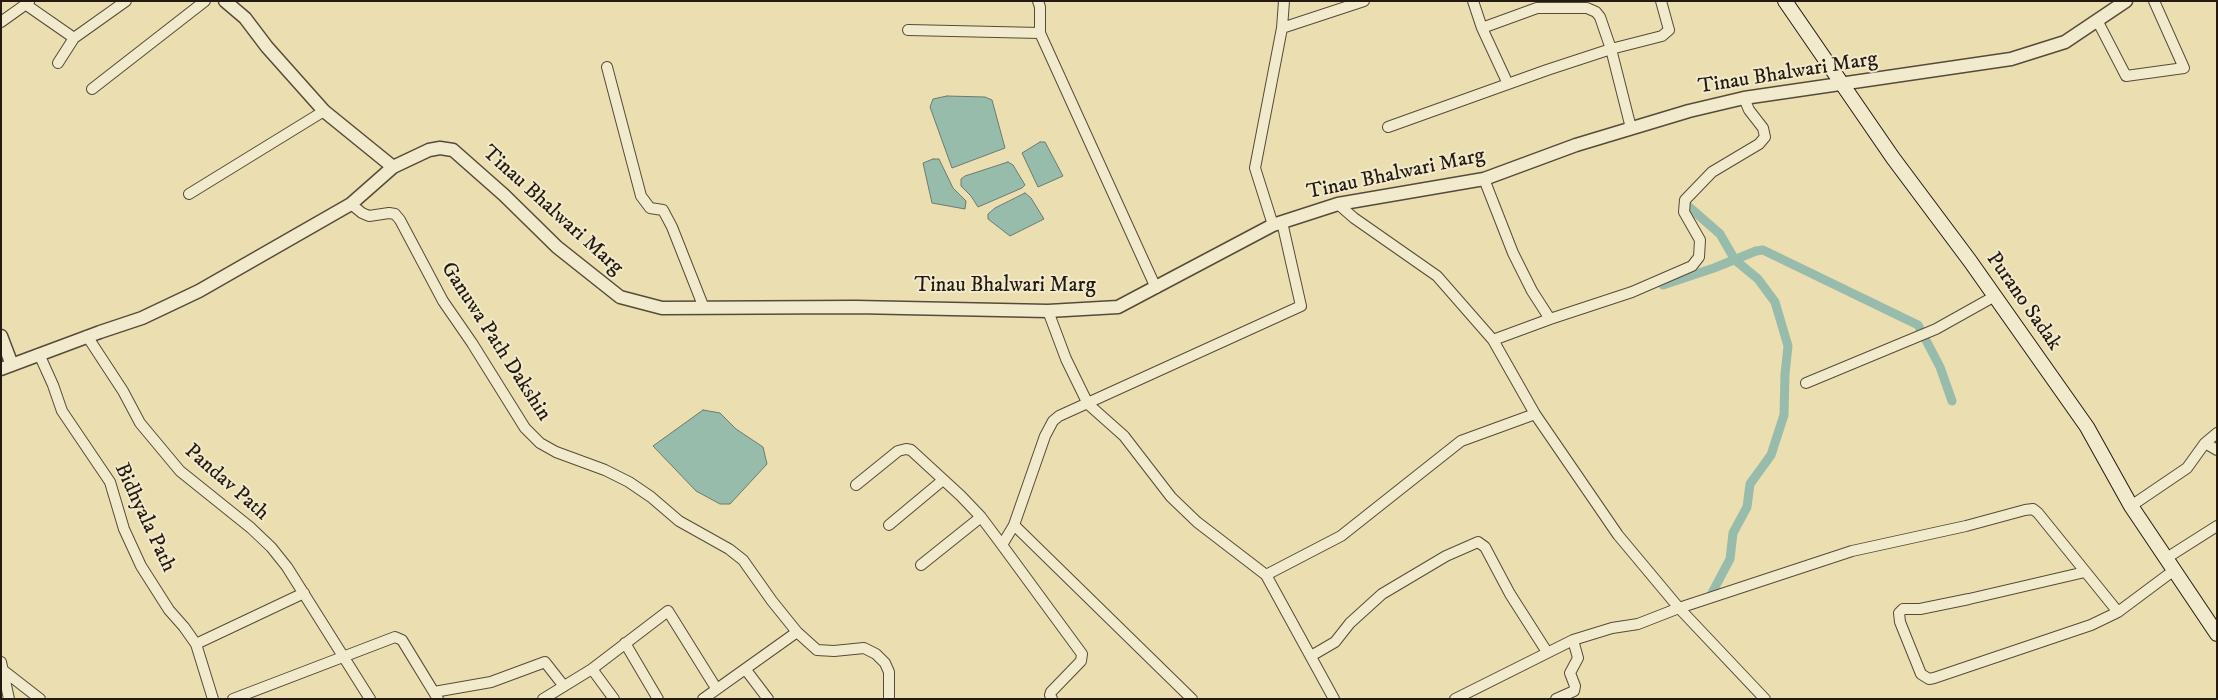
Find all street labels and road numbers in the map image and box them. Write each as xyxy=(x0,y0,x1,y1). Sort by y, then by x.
street label: Tinau Bhalwari Marg xyxy=(1697,47,1879,101)
street label: Tinau Bhalwari Marg xyxy=(476,141,628,281)
street label: Tinau Bhalwari Marg xyxy=(1305,144,1487,206)
street label: Purano Sadak xyxy=(1980,248,2066,356)
street label: Ganuwa Path Dakshin xyxy=(434,258,556,426)
street label: Tinau Bhalwari Marg xyxy=(914,274,1096,300)
street label: Pandav Path xyxy=(179,439,273,527)
street label: Bidhyala Path xyxy=(108,459,180,577)

